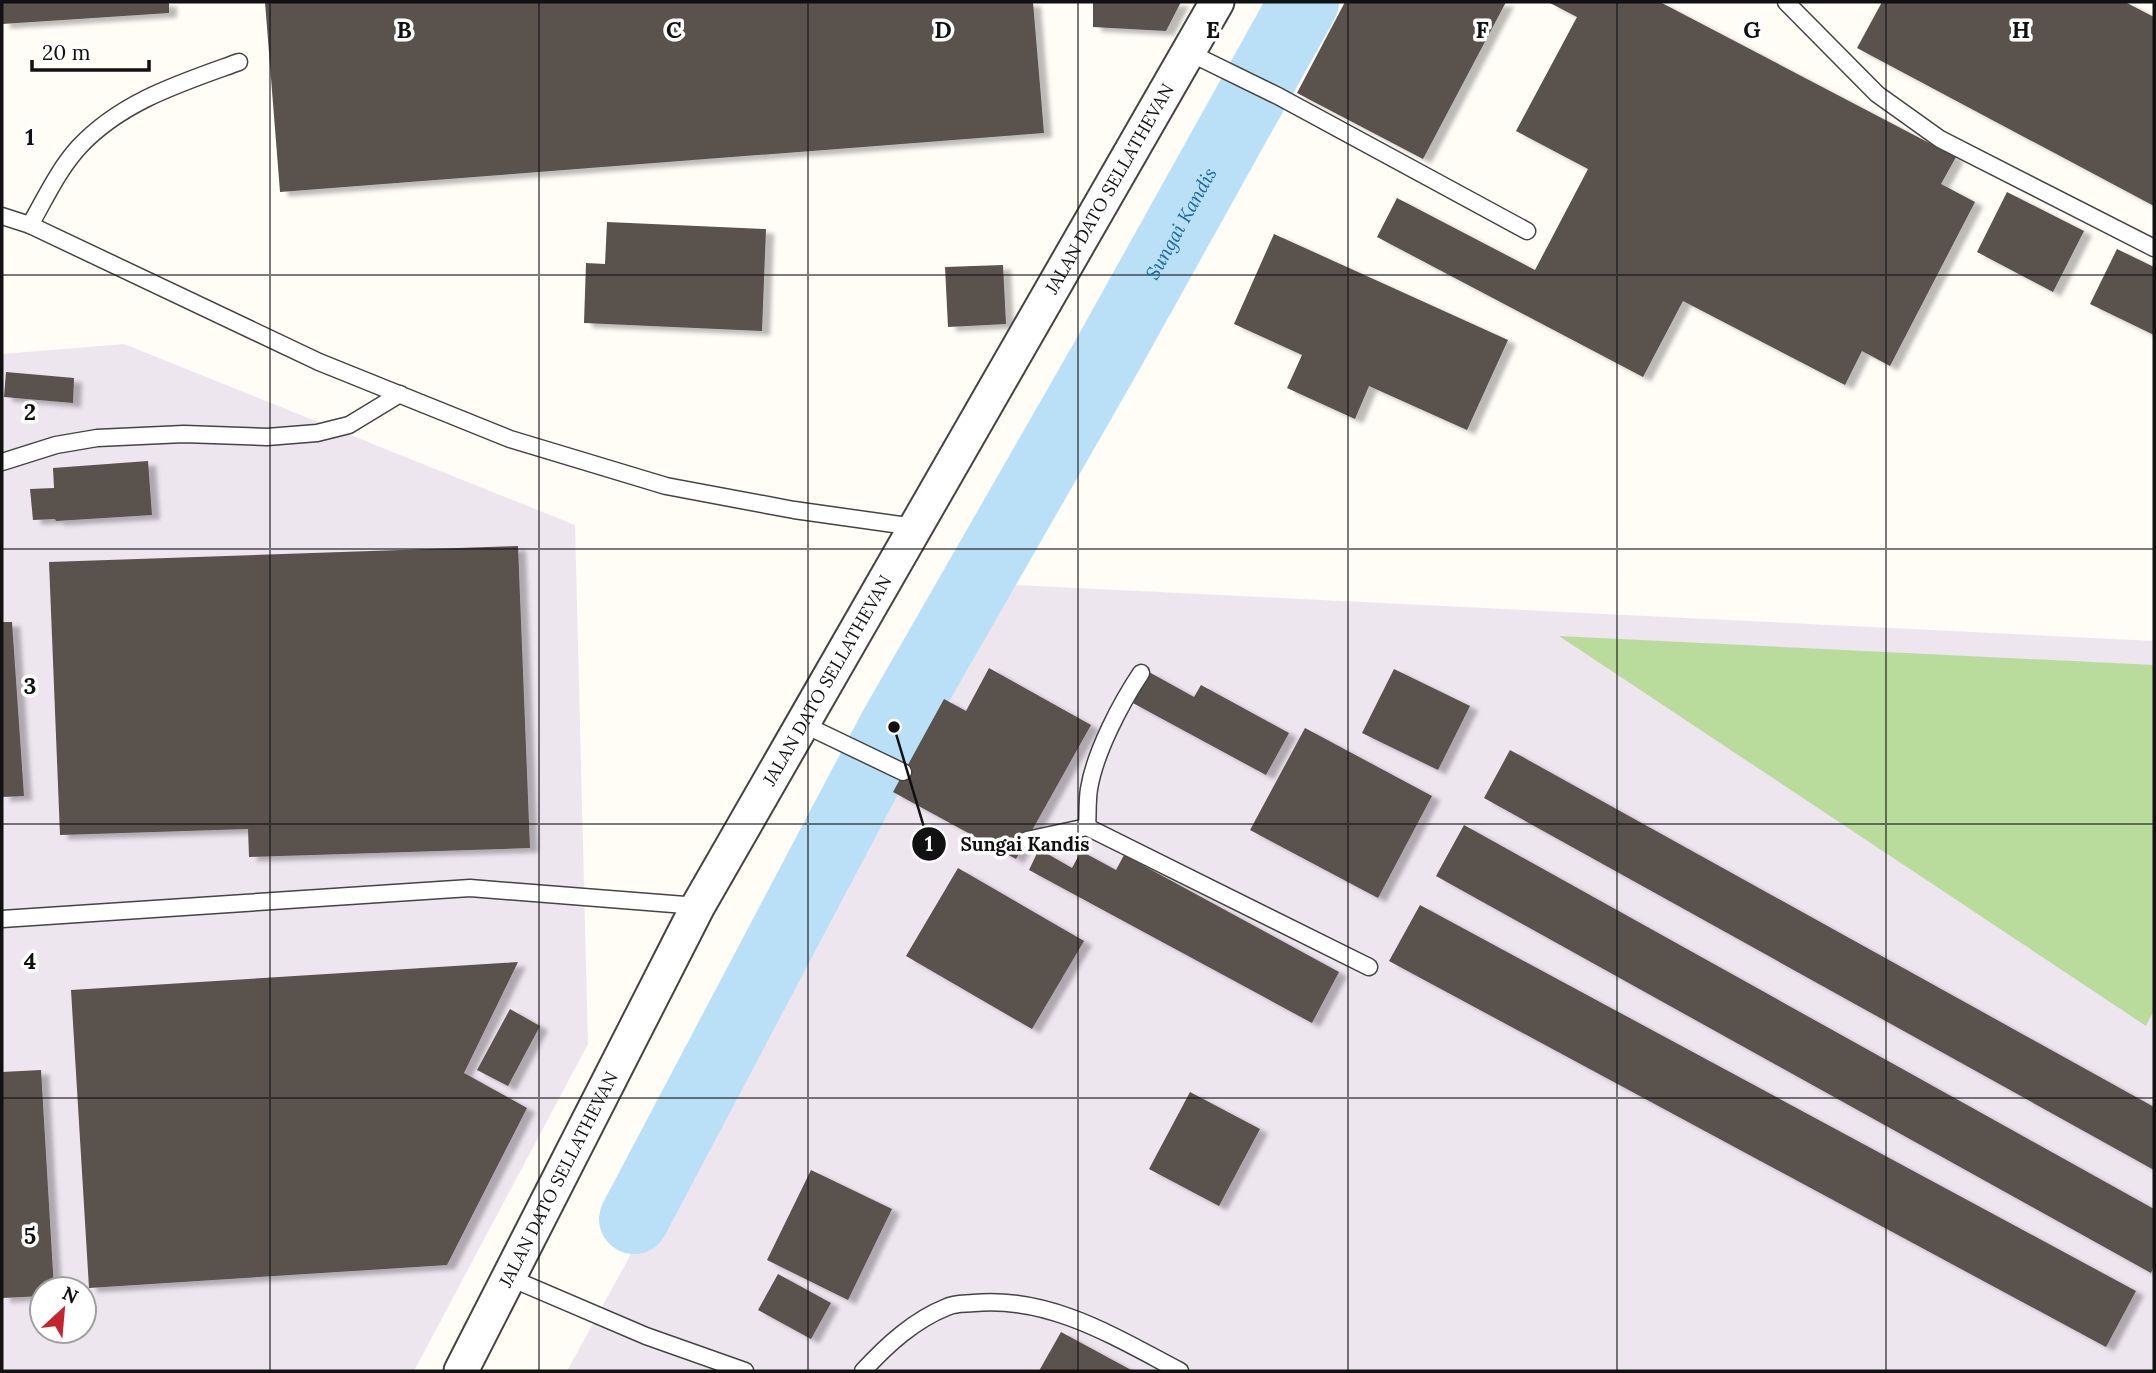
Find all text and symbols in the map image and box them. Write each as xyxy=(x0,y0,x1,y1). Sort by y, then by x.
text: B xyxy=(396,15,412,44)
text: C xyxy=(666,15,682,44)
text: D xyxy=(934,15,952,44)
text: E xyxy=(1206,15,1220,44)
text: F xyxy=(1475,15,1489,44)
text: G xyxy=(1743,15,1761,44)
text: H xyxy=(2012,15,2030,44)
scale bar xyxy=(32,28,149,72)
text: 20 m xyxy=(42,39,91,66)
street label: JALAN DATO SELLATHEVAN xyxy=(1039,79,1179,299)
text: 1 xyxy=(25,122,35,151)
water label: Sungai Kandis xyxy=(1140,163,1221,284)
text: 2 xyxy=(24,397,36,426)
street label: JALAN DATO SELLATHEVAN xyxy=(757,571,896,790)
text: 3 xyxy=(24,671,36,700)
callout: Sungai Kandis xyxy=(911,824,1103,864)
text: 1 xyxy=(925,830,933,857)
text: Sungai Kandis xyxy=(961,832,1089,856)
text: 4 xyxy=(24,946,36,975)
street label: JALAN DATO SELLATHEVAN xyxy=(493,1068,623,1292)
text: 5 xyxy=(24,1221,36,1250)
north arrow xyxy=(28,1275,98,1345)
text: N xyxy=(59,1281,83,1309)

